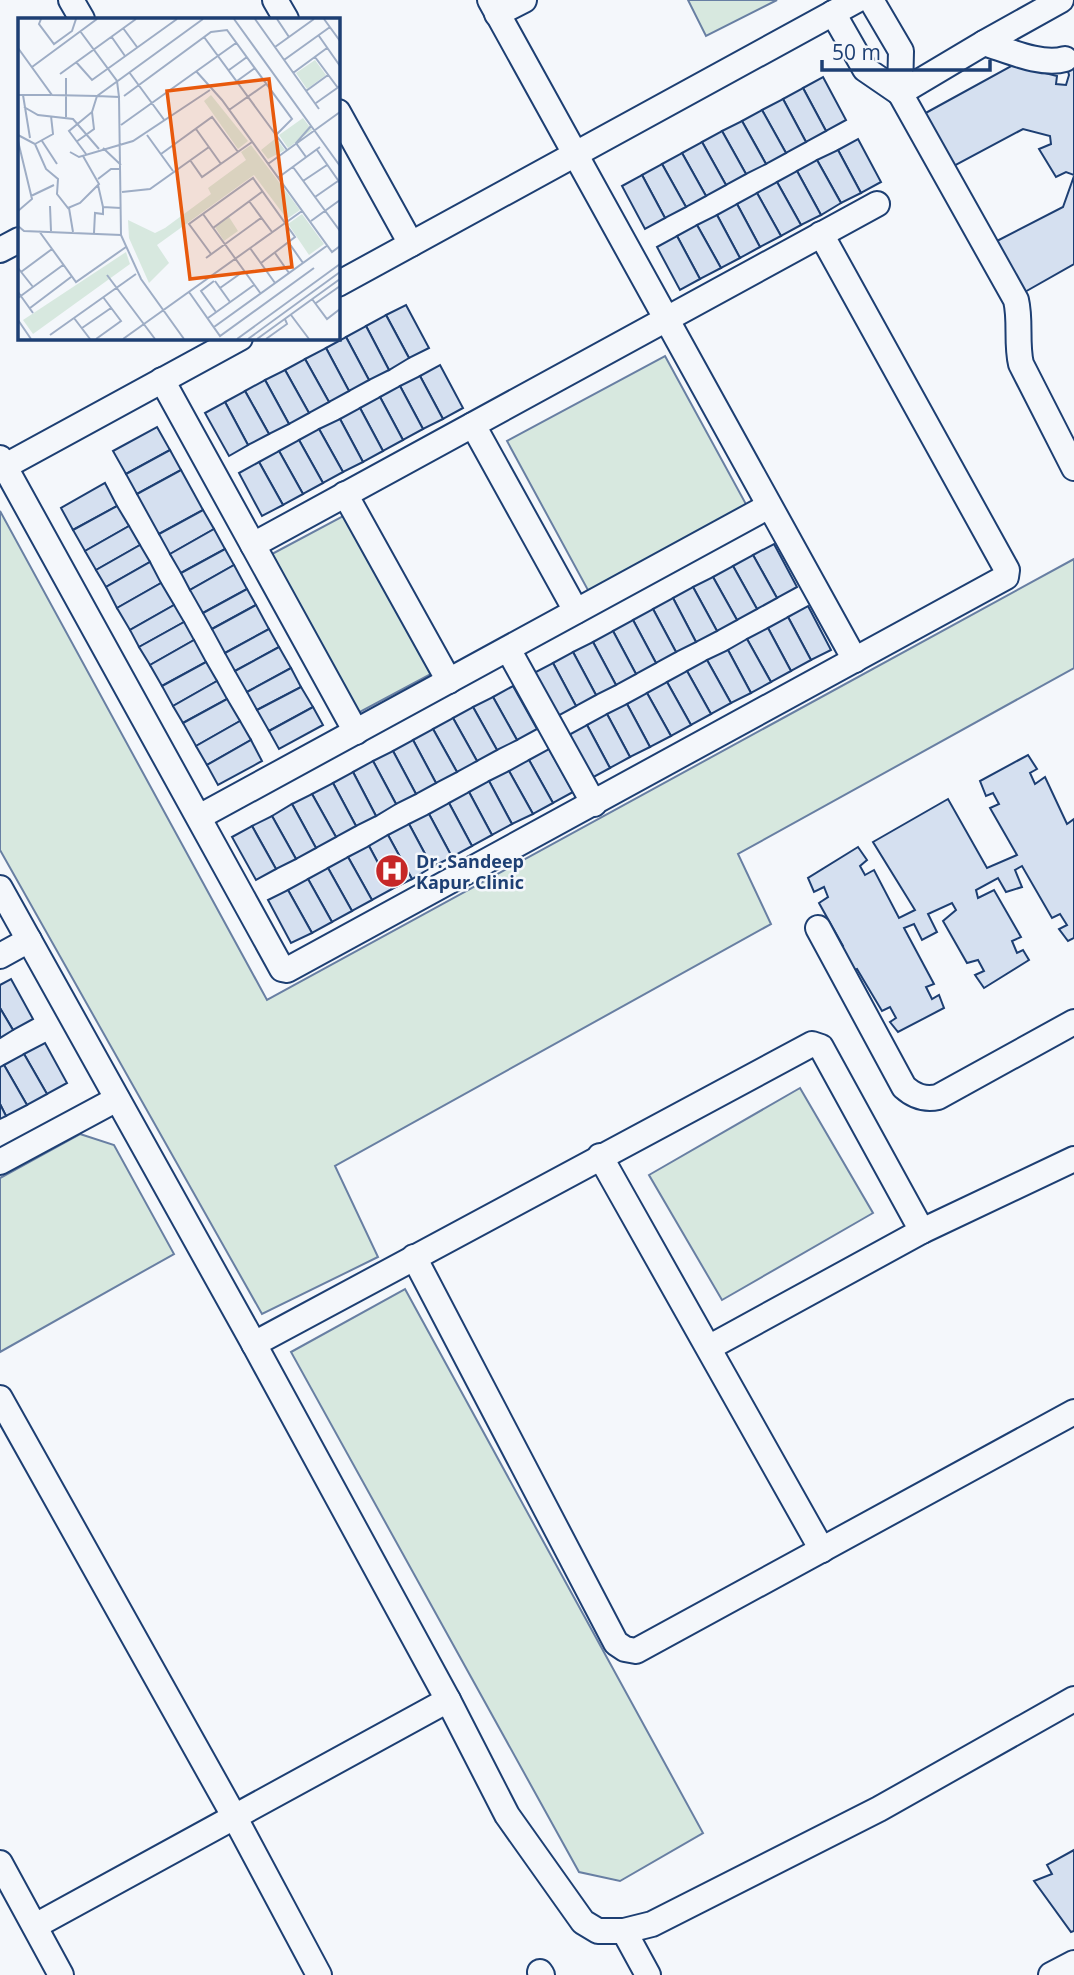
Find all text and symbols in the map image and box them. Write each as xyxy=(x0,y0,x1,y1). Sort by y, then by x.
inset map xyxy=(18,18,340,340)
scale bar xyxy=(822,28,990,72)
text: 50 m xyxy=(832,38,881,66)
place label: Dr. Sandeep Kapur Clinic xyxy=(416,849,524,894)
hospital icon: Dr. Sandeep Kapur Clinic xyxy=(373,852,411,890)

